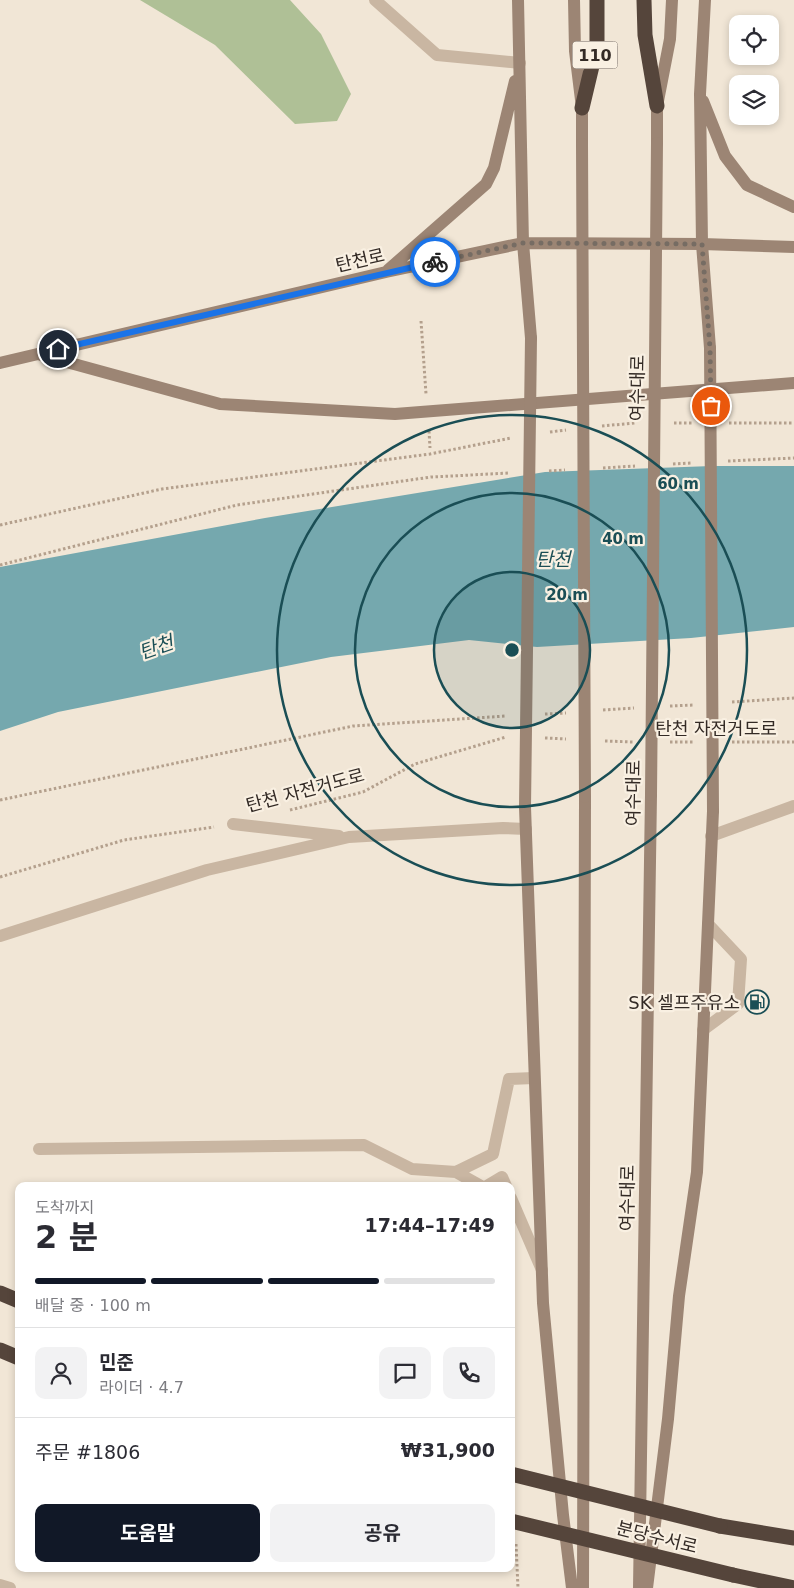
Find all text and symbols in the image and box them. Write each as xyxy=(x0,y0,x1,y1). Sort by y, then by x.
map controls xyxy=(729,15,779,125)
button: locate xyxy=(729,15,779,65)
road number: 110 xyxy=(572,42,618,68)
button: layers xyxy=(729,75,779,125)
courier xyxy=(410,237,460,287)
street label: 탄천로 xyxy=(333,244,387,276)
icon: bike xyxy=(421,248,449,276)
pin xyxy=(37,328,79,370)
icon: home xyxy=(44,335,72,363)
street label: 여수대로 xyxy=(626,355,648,421)
pin xyxy=(690,385,732,427)
icon: bag xyxy=(697,392,725,420)
text: 60 m xyxy=(657,475,699,493)
text: 40 m xyxy=(602,530,644,548)
water label: 탄천 xyxy=(536,548,572,570)
text: 20 m xyxy=(546,586,588,604)
water label: 탄천 xyxy=(136,630,178,663)
centre of rings xyxy=(503,641,521,659)
street label: 탄천 자전거도로 xyxy=(655,718,777,739)
street label: 여수대로 xyxy=(622,760,644,826)
street label: 탄천 자전거도로 xyxy=(244,764,366,816)
fuel station icon: SK 셀프주유소 xyxy=(744,989,770,1015)
place label: SK 셀프주유소 xyxy=(628,992,740,1013)
street label: 여수대로 xyxy=(616,1165,638,1231)
text: 도착까지 xyxy=(35,1198,94,1217)
text: 17:44–17:49 xyxy=(365,1214,495,1236)
text: 2 분 xyxy=(35,1218,98,1256)
text: 배달 중 · 100 m xyxy=(35,1296,151,1315)
button: person xyxy=(35,1347,87,1399)
button: chat xyxy=(379,1347,431,1399)
button: phone xyxy=(443,1347,495,1399)
text: 민준 xyxy=(99,1351,134,1373)
text: 라이더 · 4.7 xyxy=(99,1378,184,1397)
text: ₩31,900 xyxy=(401,1439,495,1461)
text: 주문 #1806 xyxy=(35,1441,140,1463)
button: 도움말 xyxy=(35,1504,260,1562)
button: 공유 xyxy=(270,1504,495,1562)
street label: 분당수서로 xyxy=(614,1517,700,1557)

